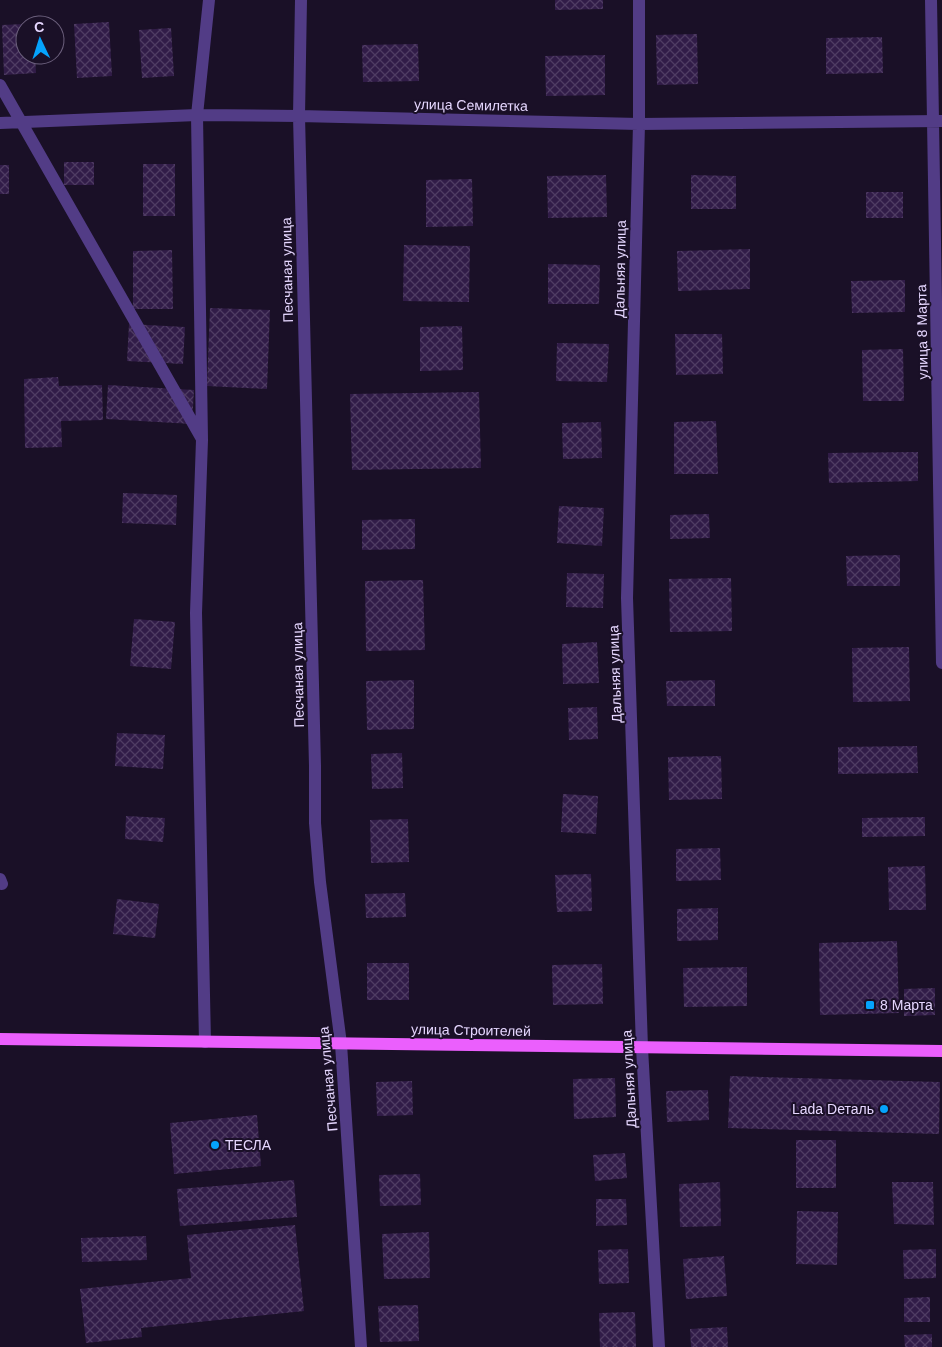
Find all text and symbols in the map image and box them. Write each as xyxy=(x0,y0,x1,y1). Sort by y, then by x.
north arrow xyxy=(15,15,65,65)
text: С xyxy=(33,19,45,35)
street label: улица Семилетка xyxy=(414,96,528,114)
street label: Песчаная улица xyxy=(278,217,296,323)
street label: Дальняя улица xyxy=(611,220,629,318)
street label: улица 8 Марта xyxy=(913,284,931,380)
street label: Песчаная улица xyxy=(289,622,307,728)
street label: Дальняя улица xyxy=(605,625,625,723)
place label: 8 Марта xyxy=(880,997,933,1013)
marker: 8 Марта xyxy=(864,999,876,1011)
street label: улица Строителей xyxy=(411,1021,531,1039)
street label: Песчаная улица xyxy=(315,1026,341,1132)
street label: Дальняя улица xyxy=(618,1029,640,1128)
place label: Lada Dеталь xyxy=(792,1101,874,1117)
marker: Lada Dеталь xyxy=(878,1103,890,1115)
place label: ТЕСЛА xyxy=(225,1137,272,1153)
marker: ТЕСЛА xyxy=(209,1139,221,1151)

